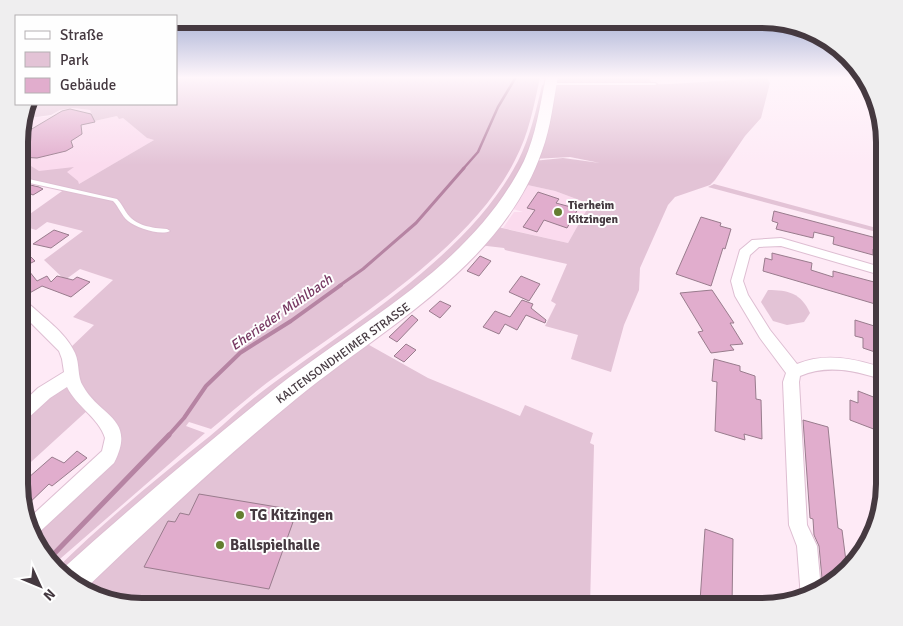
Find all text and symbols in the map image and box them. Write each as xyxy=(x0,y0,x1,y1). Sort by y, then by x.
legend xyxy=(15,15,178,105)
text: Straße xyxy=(60,26,104,44)
text: Park xyxy=(60,51,89,69)
text: Gebäude xyxy=(60,76,116,94)
place label: Tierheim Kitzingen xyxy=(568,198,619,227)
marker: Tierheim Kitzingen xyxy=(552,206,564,218)
water label: Eherieder Mühlbach xyxy=(227,271,336,354)
street label: KALTENSONDHEIMER STRASSE xyxy=(273,299,414,407)
place label: TG Kitzingen xyxy=(250,506,333,524)
marker: TG Kitzingen xyxy=(234,509,246,521)
place label: Ballspielhalle xyxy=(230,536,320,554)
marker: Ballspielhalle xyxy=(214,539,226,551)
north arrow xyxy=(15,561,65,611)
text: N xyxy=(39,585,58,604)

